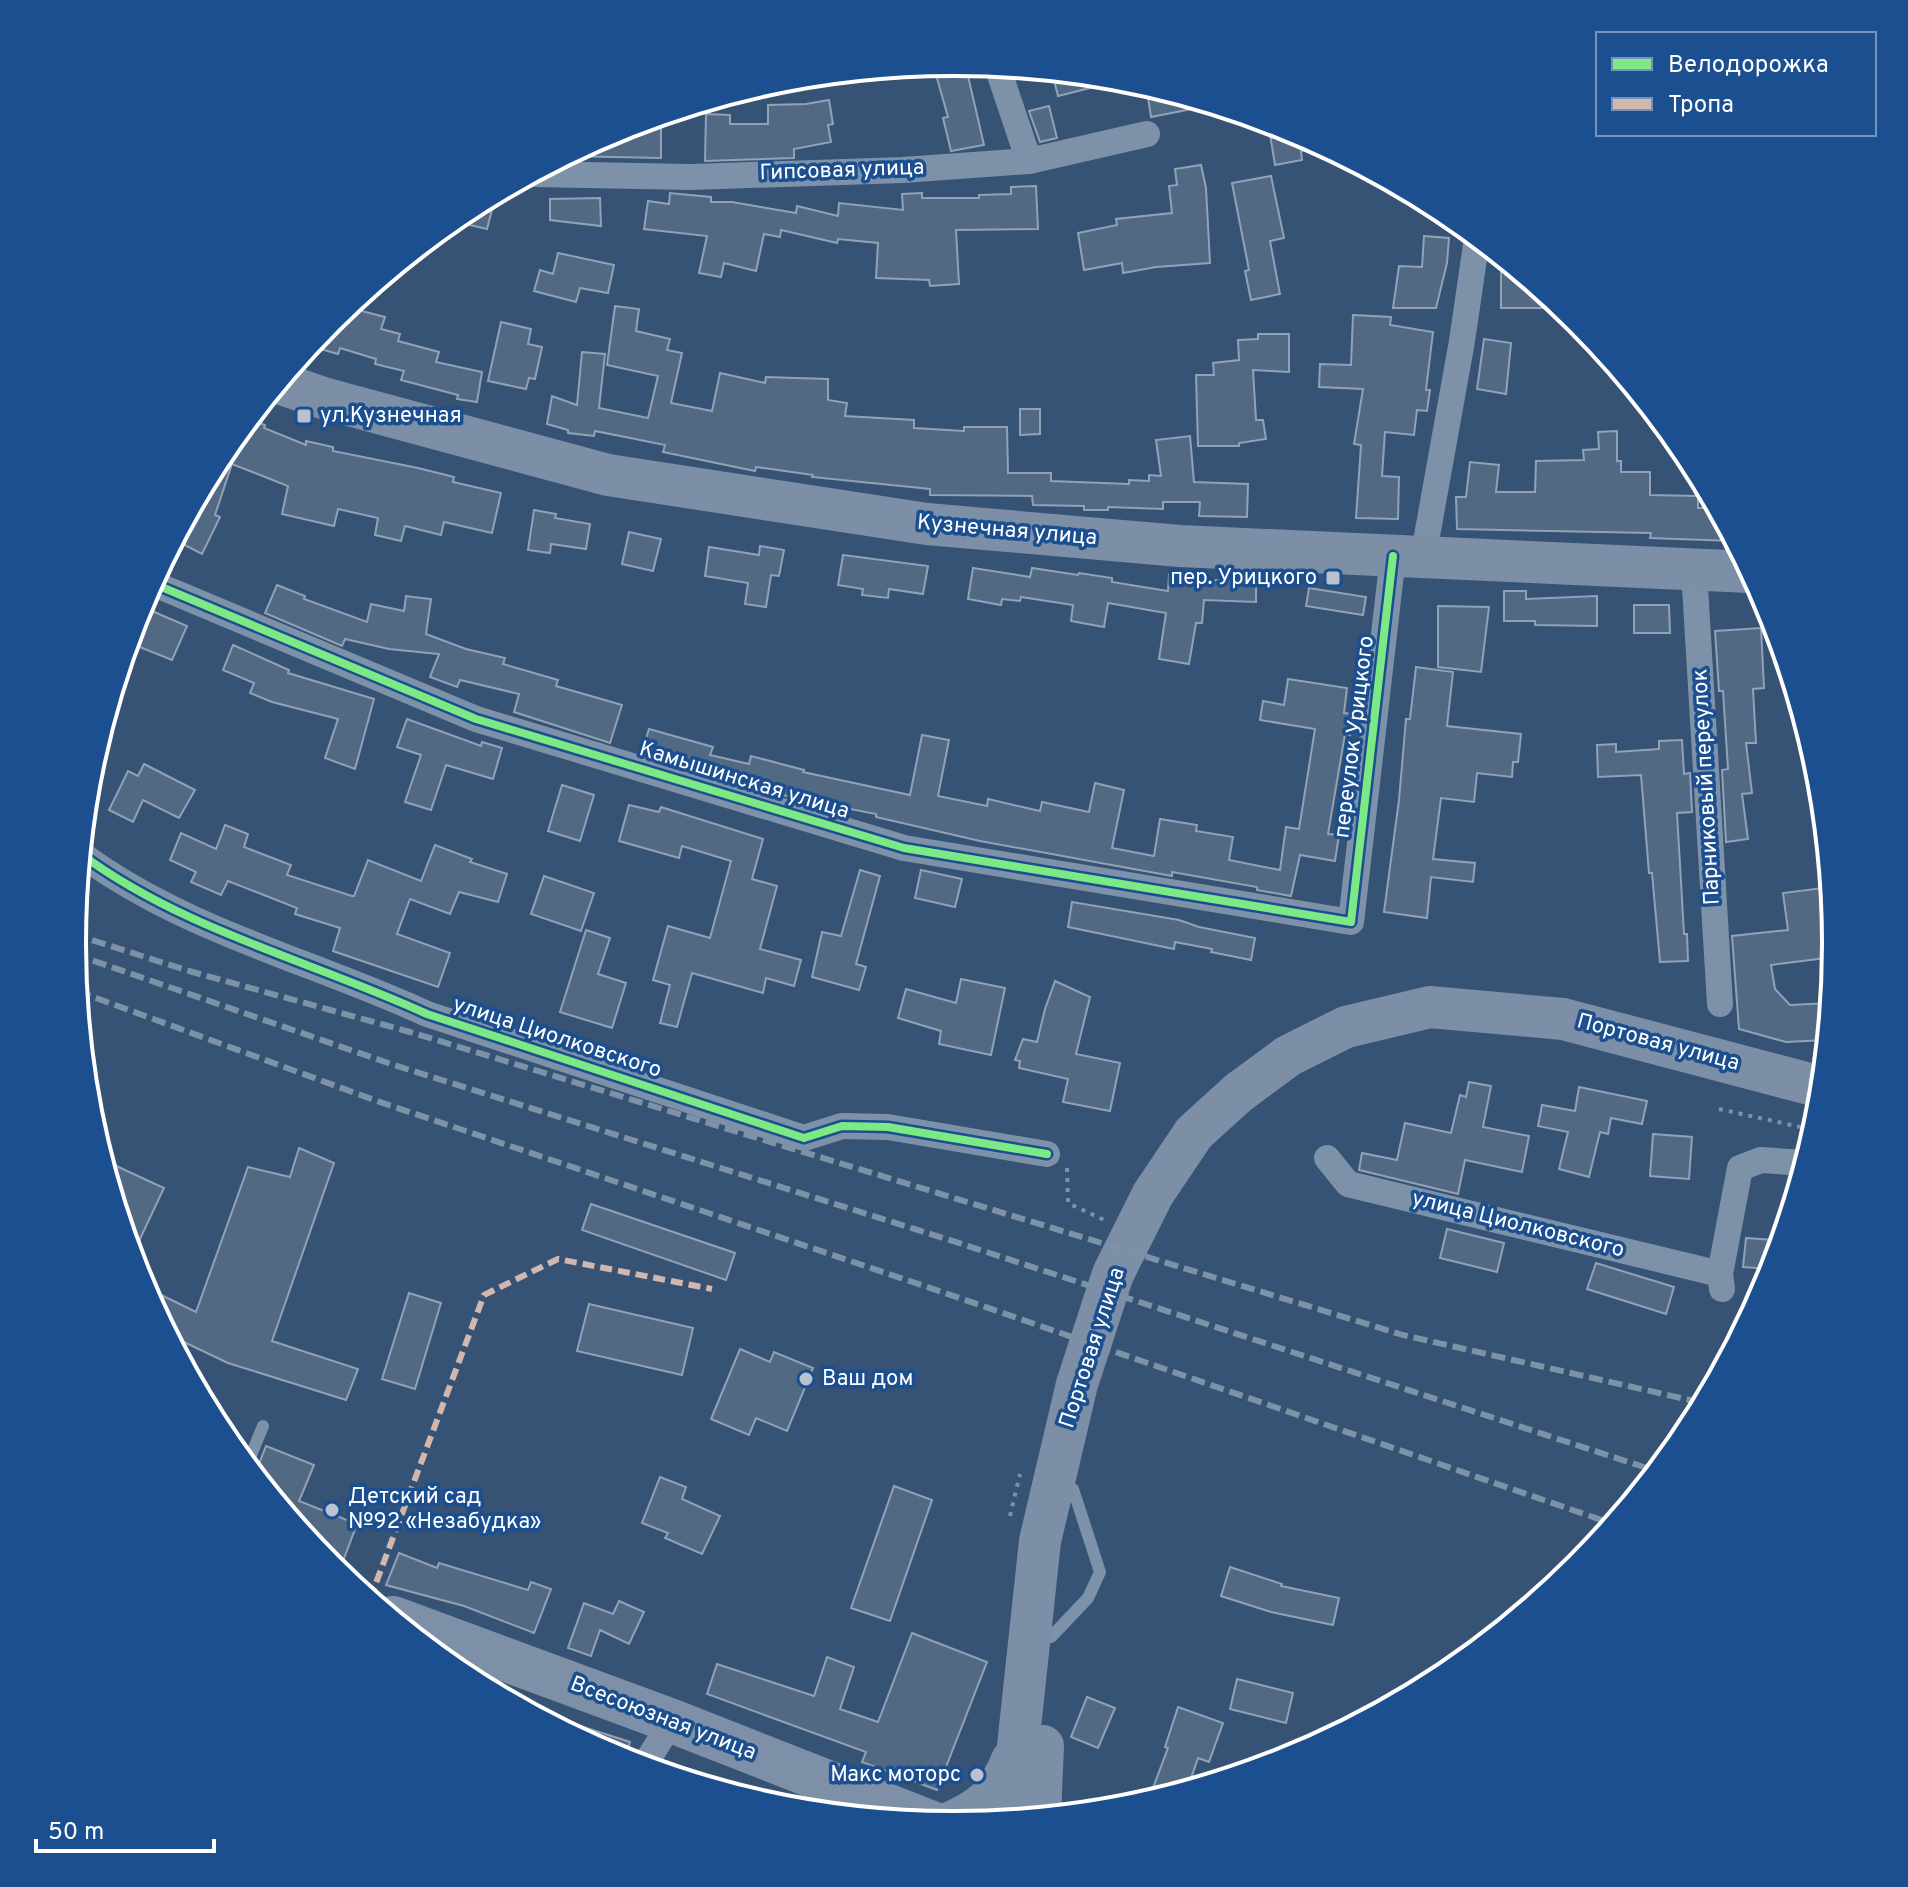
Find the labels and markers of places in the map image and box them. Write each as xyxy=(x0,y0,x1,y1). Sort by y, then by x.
place label: ул.Кузнечная xyxy=(320,403,462,430)
marker: ул.Кузнечная xyxy=(295,407,313,425)
place label: пер. Урицкого xyxy=(1170,565,1317,592)
marker: пер. Урицкого xyxy=(1324,569,1342,587)
place label: Ваш дом xyxy=(822,1366,913,1393)
marker: Ваш дом xyxy=(797,1370,815,1388)
place label: Детский сад №92 «Незабудка» xyxy=(348,1484,541,1536)
marker: Детский сад №92 «Незабудка» xyxy=(323,1501,341,1519)
place label: Макс моторс xyxy=(830,1762,961,1789)
marker: Макс моторс xyxy=(968,1766,986,1784)

